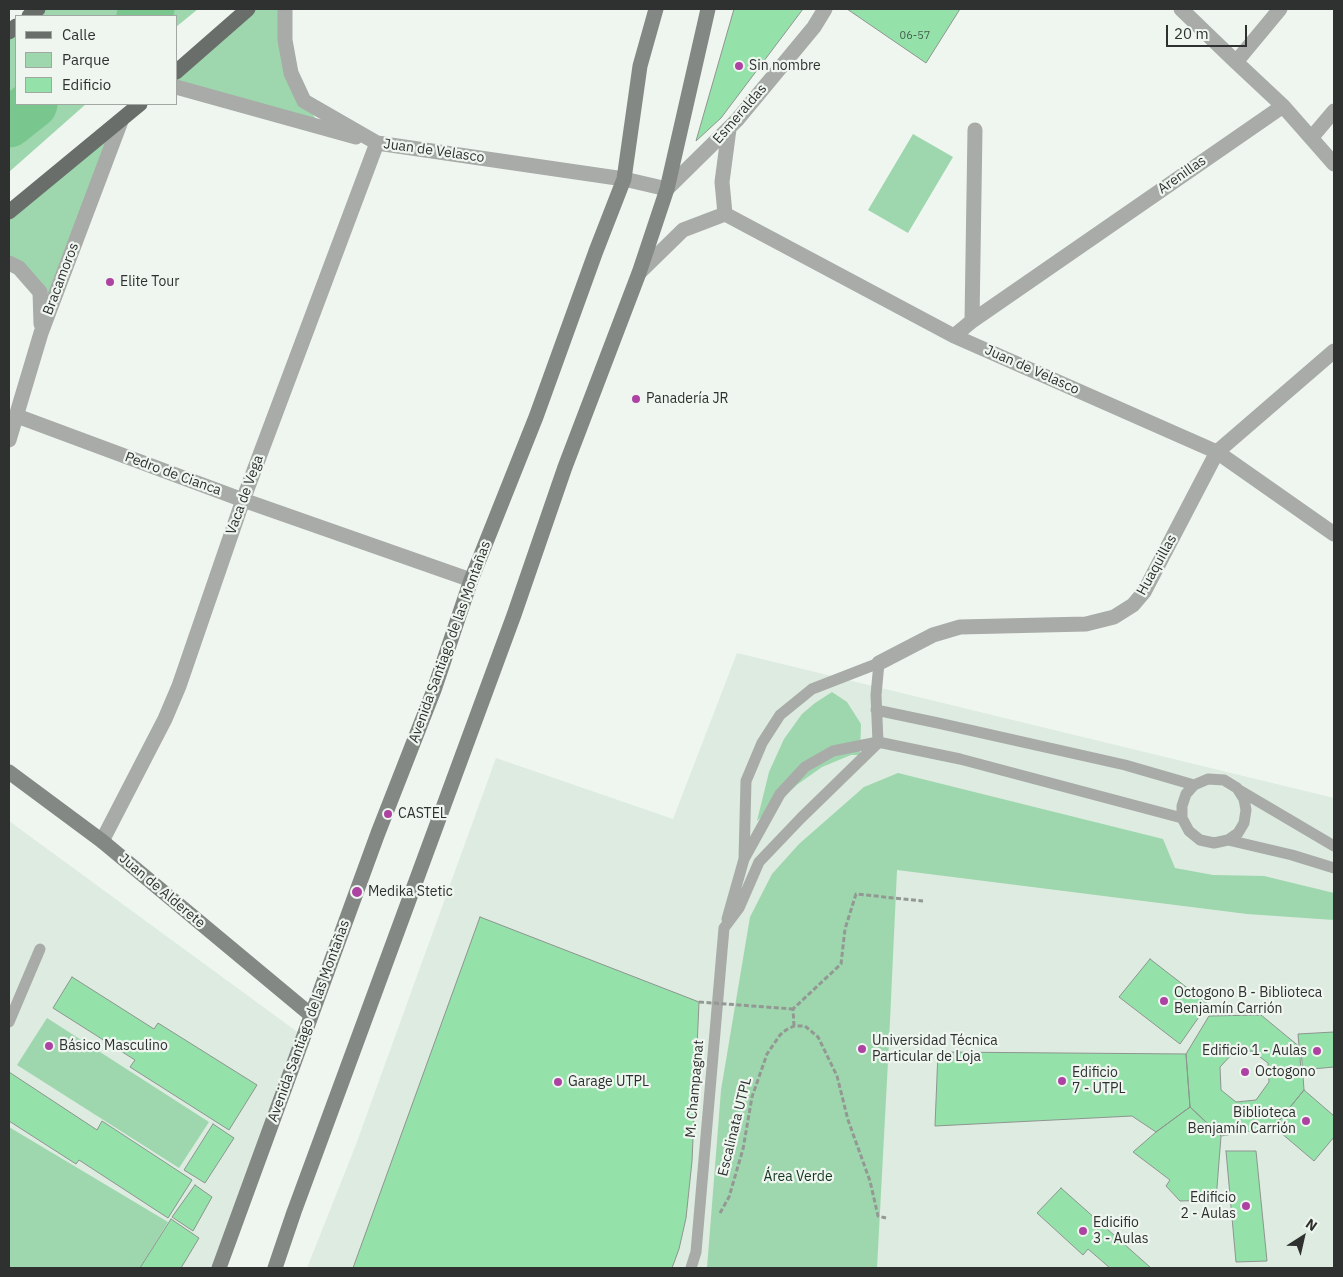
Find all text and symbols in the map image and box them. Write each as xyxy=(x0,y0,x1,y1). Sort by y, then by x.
legend xyxy=(15,15,178,105)
scale bar xyxy=(1168,15,1249,47)
text: 20 m xyxy=(1174,24,1209,43)
text: Calle xyxy=(62,25,96,44)
house number: 06-57 xyxy=(900,29,930,43)
text: Parque xyxy=(62,50,110,69)
place label: Sin nombre xyxy=(749,58,821,74)
marker: Sin nombre xyxy=(733,60,745,72)
text: Edificio xyxy=(62,75,111,94)
street label: Esmeraldas xyxy=(709,81,771,147)
street label: Juan de Velasco xyxy=(383,136,485,166)
street label: Arenillas xyxy=(1155,152,1209,198)
street label: Bracamoros xyxy=(40,241,82,317)
place label: Elite Tour xyxy=(120,274,179,290)
marker: Elite Tour xyxy=(104,276,116,288)
street label: Juan de Velasco xyxy=(982,342,1082,398)
place label: Panadería JR xyxy=(646,391,729,407)
marker: Panadería JR xyxy=(630,393,642,405)
street label: Pedro de Cianca xyxy=(122,449,224,499)
street label: Vaca de Vega xyxy=(223,453,267,537)
street label: Huaquillas xyxy=(1133,532,1181,598)
street label: Avenida Santiago de las Montañas xyxy=(406,539,494,745)
place label: CASTEL xyxy=(398,806,447,822)
marker: CASTEL xyxy=(382,808,394,820)
street label: Juan de Alderete xyxy=(116,850,208,932)
place label: Medika Stetic xyxy=(368,884,453,900)
marker: Medika Stetic xyxy=(350,885,364,899)
street label: Avenida Santiago de las Montañas xyxy=(265,918,353,1124)
place label: Octogono B - Biblioteca Benjamín Carrión xyxy=(1174,985,1322,1018)
marker: Octogono B - Biblioteca Benjamín Carrión xyxy=(1158,995,1170,1007)
place label: Universidad Técnica Particular de Loja xyxy=(872,1033,998,1066)
place label: Básico Masculino xyxy=(59,1038,168,1054)
street label: M. Champagnat xyxy=(682,1039,708,1139)
marker: Básico Masculino xyxy=(43,1040,55,1052)
marker: Universidad Técnica Particular de Loja xyxy=(856,1043,868,1055)
place label: Edificio 1 - Aulas xyxy=(1202,1043,1307,1059)
marker: Edificio 1 - Aulas xyxy=(1311,1045,1323,1057)
place label: Octogono xyxy=(1255,1064,1316,1080)
place label: Edificio 7 - UTPL xyxy=(1072,1065,1126,1098)
marker: Octogono xyxy=(1239,1066,1251,1078)
place label: Garage UTPL xyxy=(568,1074,649,1090)
marker: Edificio 7 - UTPL xyxy=(1056,1075,1068,1087)
marker: Garage UTPL xyxy=(552,1076,564,1088)
street label: Escalinata UTPL xyxy=(715,1076,755,1178)
place label: Biblioteca Benjamín Carrión xyxy=(1188,1105,1296,1138)
marker: Biblioteca Benjamín Carrión xyxy=(1300,1115,1312,1127)
park label: Área Verde xyxy=(763,1169,833,1185)
place label: Edificio 2 - Aulas xyxy=(1180,1190,1236,1222)
marker: Edificio 2 - Aulas xyxy=(1240,1200,1252,1212)
north arrow xyxy=(1278,1212,1328,1262)
text: N xyxy=(1302,1214,1321,1235)
place label: Edicifio 3 - Aulas xyxy=(1093,1215,1149,1248)
marker: Edicifio 3 - Aulas xyxy=(1077,1225,1089,1237)

